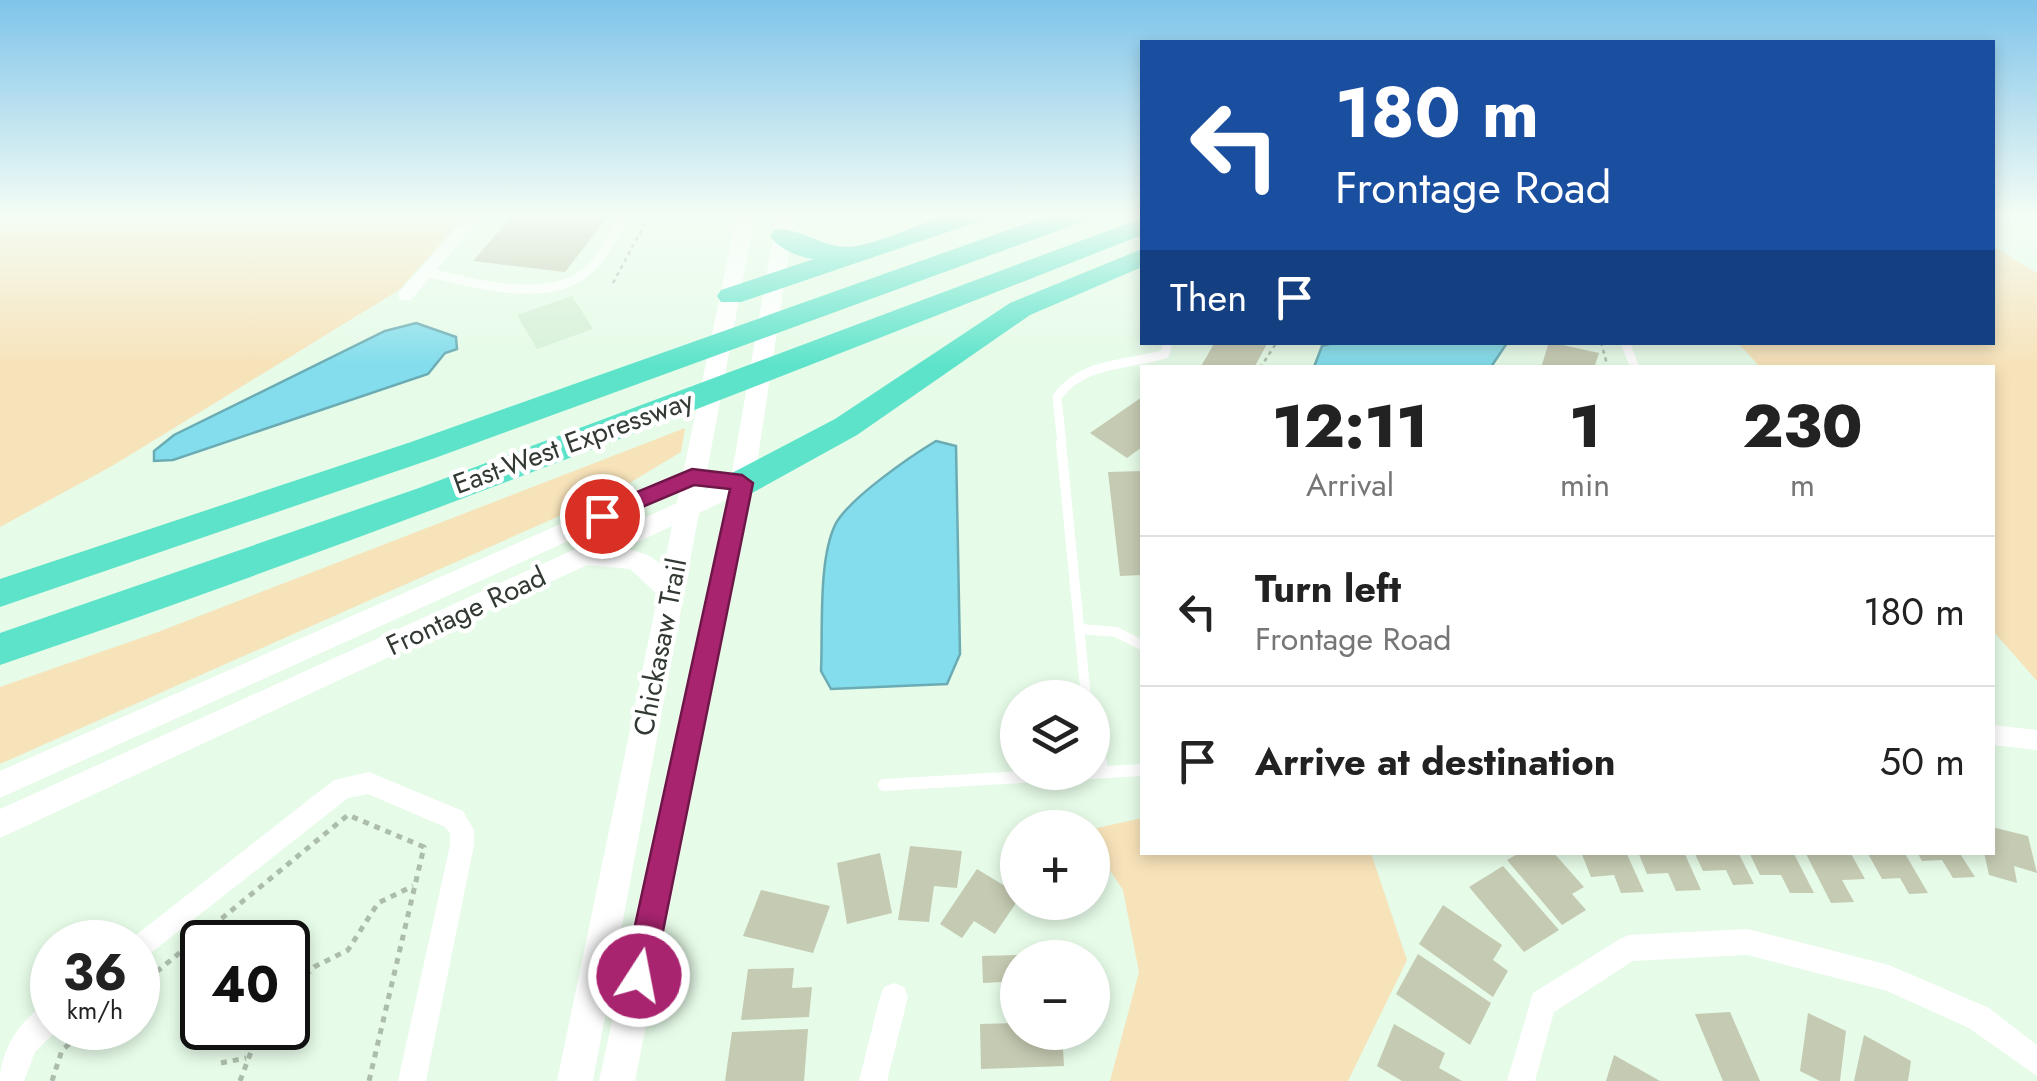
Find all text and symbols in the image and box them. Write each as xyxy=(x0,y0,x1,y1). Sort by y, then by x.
text: 180 m xyxy=(1335,62,1539,163)
icon: left xyxy=(1170,80,1300,210)
text: Frontage Road xyxy=(1335,155,1611,220)
text: Then xyxy=(1170,270,1247,325)
icon: arrive xyxy=(1267,270,1322,325)
street label: East-West Expressway xyxy=(447,379,699,505)
text: 12:11 xyxy=(1272,383,1428,470)
text: 1 xyxy=(1569,383,1601,470)
text: 230 xyxy=(1742,383,1863,470)
text: Arrival xyxy=(1306,462,1394,508)
text: min xyxy=(1560,462,1610,508)
text: m xyxy=(1790,462,1815,508)
pin xyxy=(560,474,645,559)
icon: arrive xyxy=(575,489,630,544)
street label: Chickasaw Trail xyxy=(623,555,697,739)
street label: Frontage Road xyxy=(379,556,553,666)
text: Turn left xyxy=(1255,561,1401,616)
icon: left xyxy=(1170,584,1225,639)
text: 180 m xyxy=(1863,584,1965,639)
text: Frontage Road xyxy=(1255,616,1452,662)
map controls xyxy=(1000,680,1110,1050)
button: layers xyxy=(1000,680,1110,790)
icon: arrive xyxy=(1170,734,1225,789)
text: Arrive at destination xyxy=(1255,734,1616,789)
text: 50 m xyxy=(1880,734,1965,789)
button: + xyxy=(1000,810,1110,920)
speed limit sign: 40 xyxy=(180,920,310,1050)
position arrow xyxy=(587,924,691,1028)
text: 36 xyxy=(63,936,127,1009)
button: − xyxy=(1000,940,1110,1050)
text: km/h xyxy=(67,992,123,1028)

